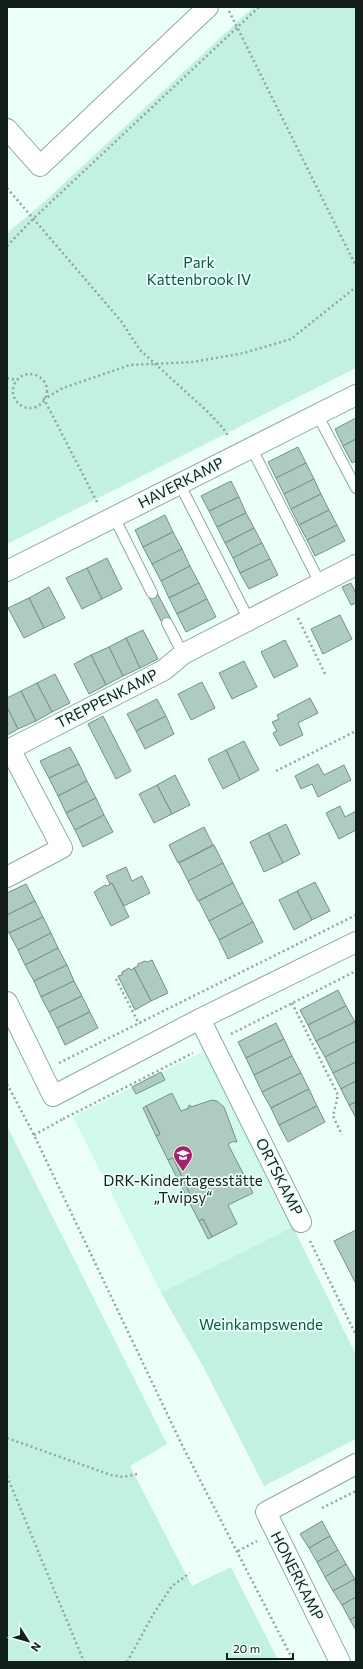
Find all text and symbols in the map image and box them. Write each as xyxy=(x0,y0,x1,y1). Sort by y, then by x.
park label: Park Kattenbrook IV xyxy=(147,253,251,288)
street label: HAVERKAMP xyxy=(135,453,226,511)
street label: TREPPENKAMP xyxy=(53,665,160,732)
street label: ORTSKAMP xyxy=(253,1135,307,1218)
school or university icon: DRK-Kindertagesstätte „Twipsy“ xyxy=(172,1144,194,1172)
place label: DRK-Kindertagesstätte „Twipsy“ xyxy=(103,1171,263,1206)
park label: Weinkampswende xyxy=(199,1315,323,1333)
street label: HONERKAMP xyxy=(268,1528,328,1623)
north arrow xyxy=(8,1621,48,1661)
scale bar xyxy=(227,1635,293,1661)
text: N xyxy=(29,1640,44,1655)
text: 20 m xyxy=(233,1641,260,1655)

